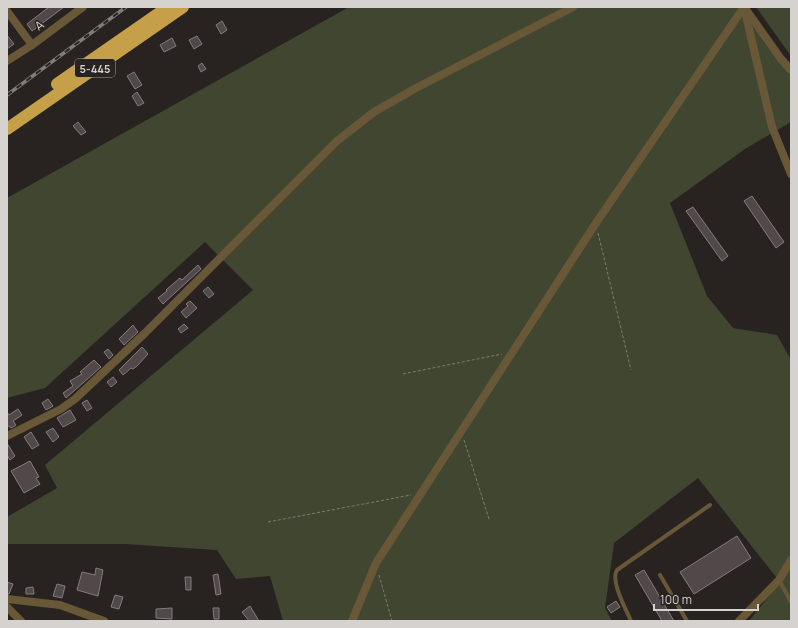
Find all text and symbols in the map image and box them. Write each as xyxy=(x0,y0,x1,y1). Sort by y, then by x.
street label: A xyxy=(31,16,47,34)
road number: 5-445 xyxy=(75,59,115,77)
scale bar xyxy=(654,586,758,612)
text: 100 m xyxy=(660,591,692,608)

